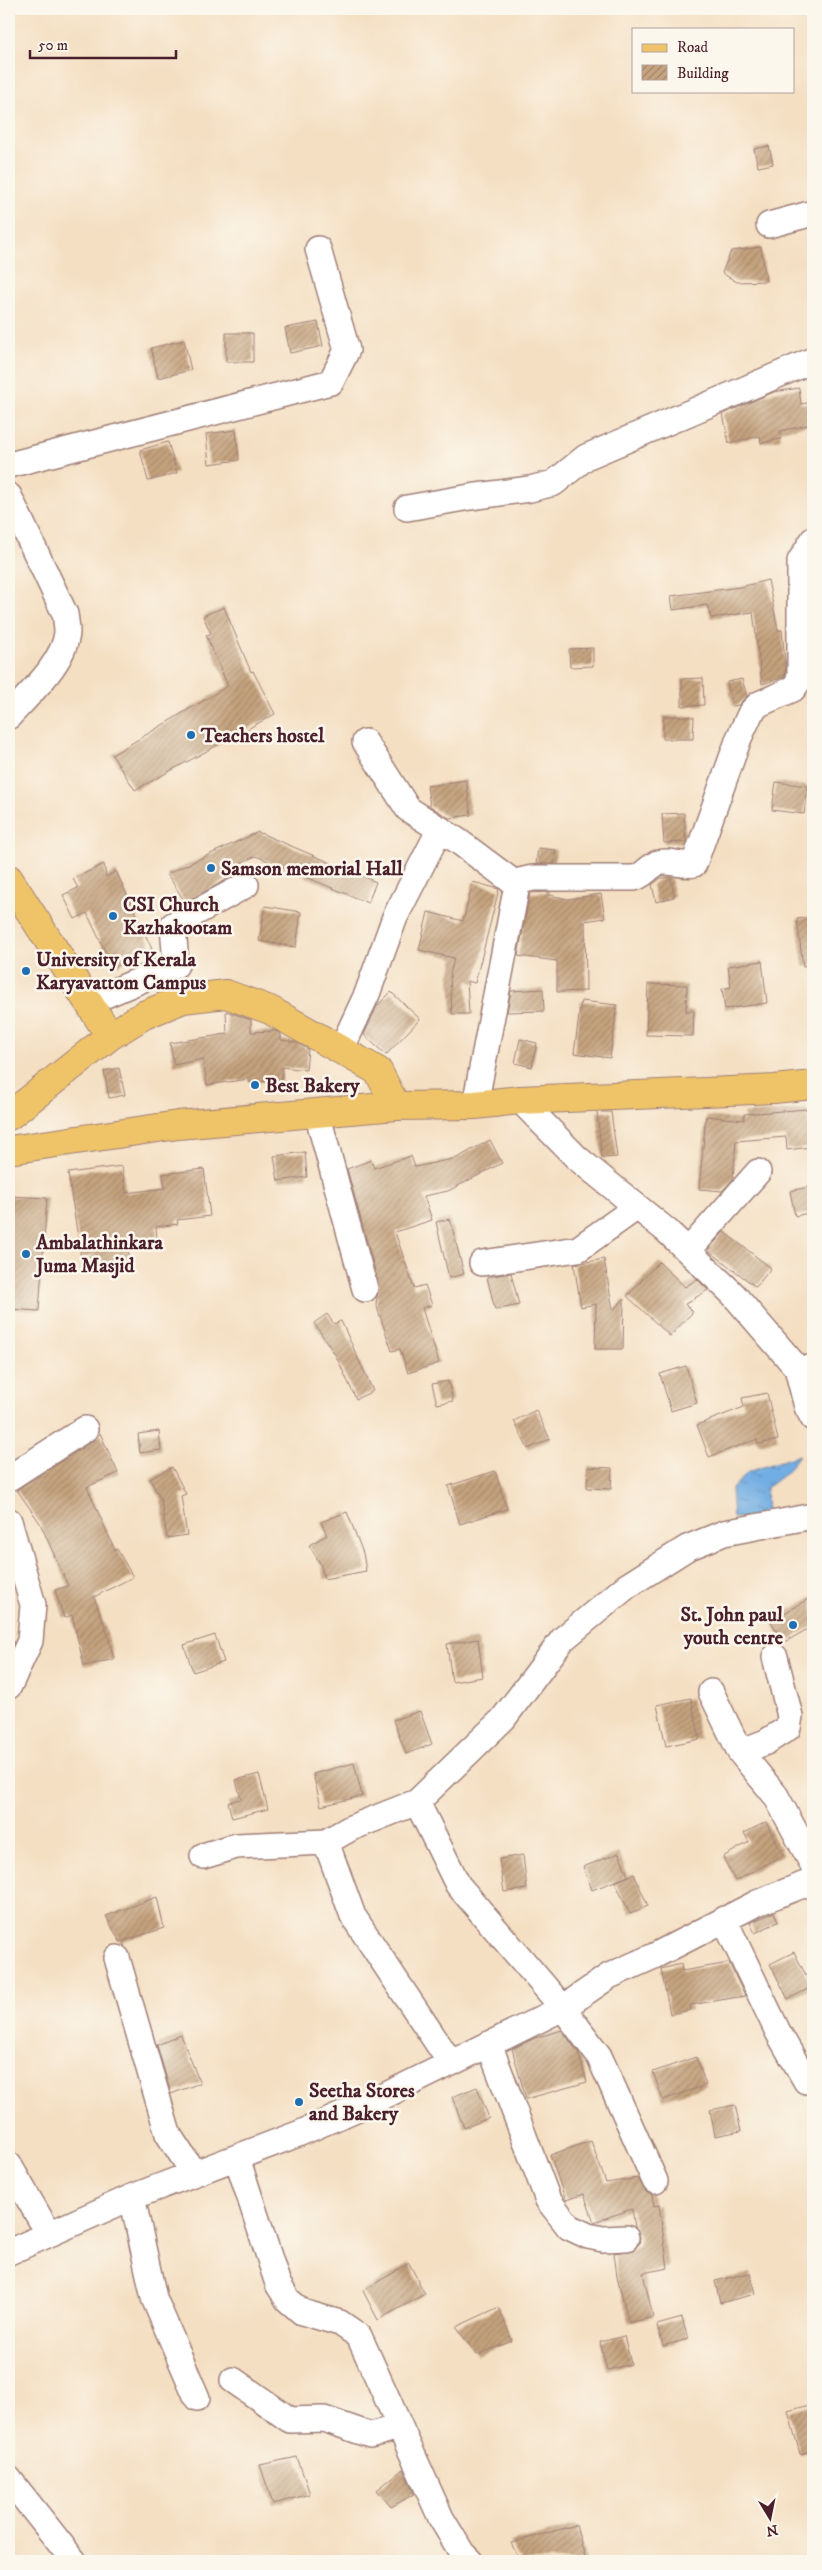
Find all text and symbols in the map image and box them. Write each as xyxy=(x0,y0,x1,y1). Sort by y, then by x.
scale bar xyxy=(30,28,176,60)
legend xyxy=(632,28,794,92)
text: 50 m xyxy=(38,36,68,55)
text: Road xyxy=(677,38,709,57)
text: Building xyxy=(677,64,729,83)
place label: Teachers hostel xyxy=(200,724,325,749)
marker: Teachers hostel xyxy=(185,729,197,741)
place label: Samson memorial Hall xyxy=(221,857,404,882)
marker: Samson memorial Hall xyxy=(205,862,217,874)
place label: CSI Church Kazhakootam xyxy=(123,893,232,941)
marker: CSI Church Kazhakootam xyxy=(107,910,119,922)
place label: University of Kerala Karyavattom Campus xyxy=(36,948,207,996)
marker: University of Kerala Karyavattom Campus xyxy=(20,965,32,977)
place label: Best Bakery xyxy=(265,1074,360,1099)
marker: Best Bakery xyxy=(249,1079,261,1091)
place label: Ambalathinkara Juma Masjid xyxy=(34,1231,163,1279)
marker: Ambalathinkara Juma Masjid xyxy=(20,1248,32,1260)
place label: St. John paul youth centre xyxy=(680,1603,784,1651)
marker: St. John paul youth centre xyxy=(787,1619,799,1631)
place label: Seetha Stores and Bakery xyxy=(309,2079,415,2127)
marker: Seetha Stores and Bakery xyxy=(293,2096,305,2108)
north arrow xyxy=(744,2492,794,2542)
text: N xyxy=(764,2520,779,2540)

